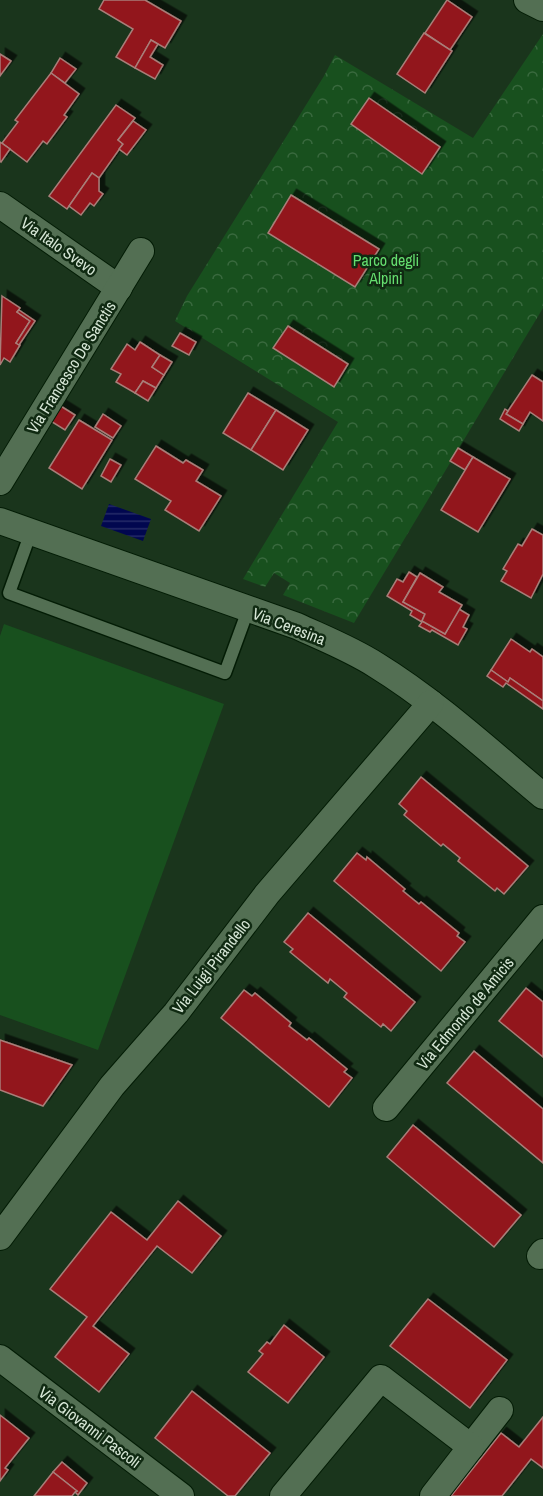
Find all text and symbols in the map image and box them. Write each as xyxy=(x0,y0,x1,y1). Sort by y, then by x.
street label: Via Italo Svevo xyxy=(17,212,101,280)
park label: Parco degli Alpini xyxy=(353,249,419,289)
street label: Via Francesco De Sanctis xyxy=(21,297,121,437)
street label: Via Ceresina xyxy=(249,602,329,650)
street label: Via Luigi Pirandello xyxy=(167,914,255,1018)
street label: Via Edmondo de Amicis xyxy=(411,952,519,1074)
street label: Via Giovanni Pascoli xyxy=(34,1381,146,1473)

